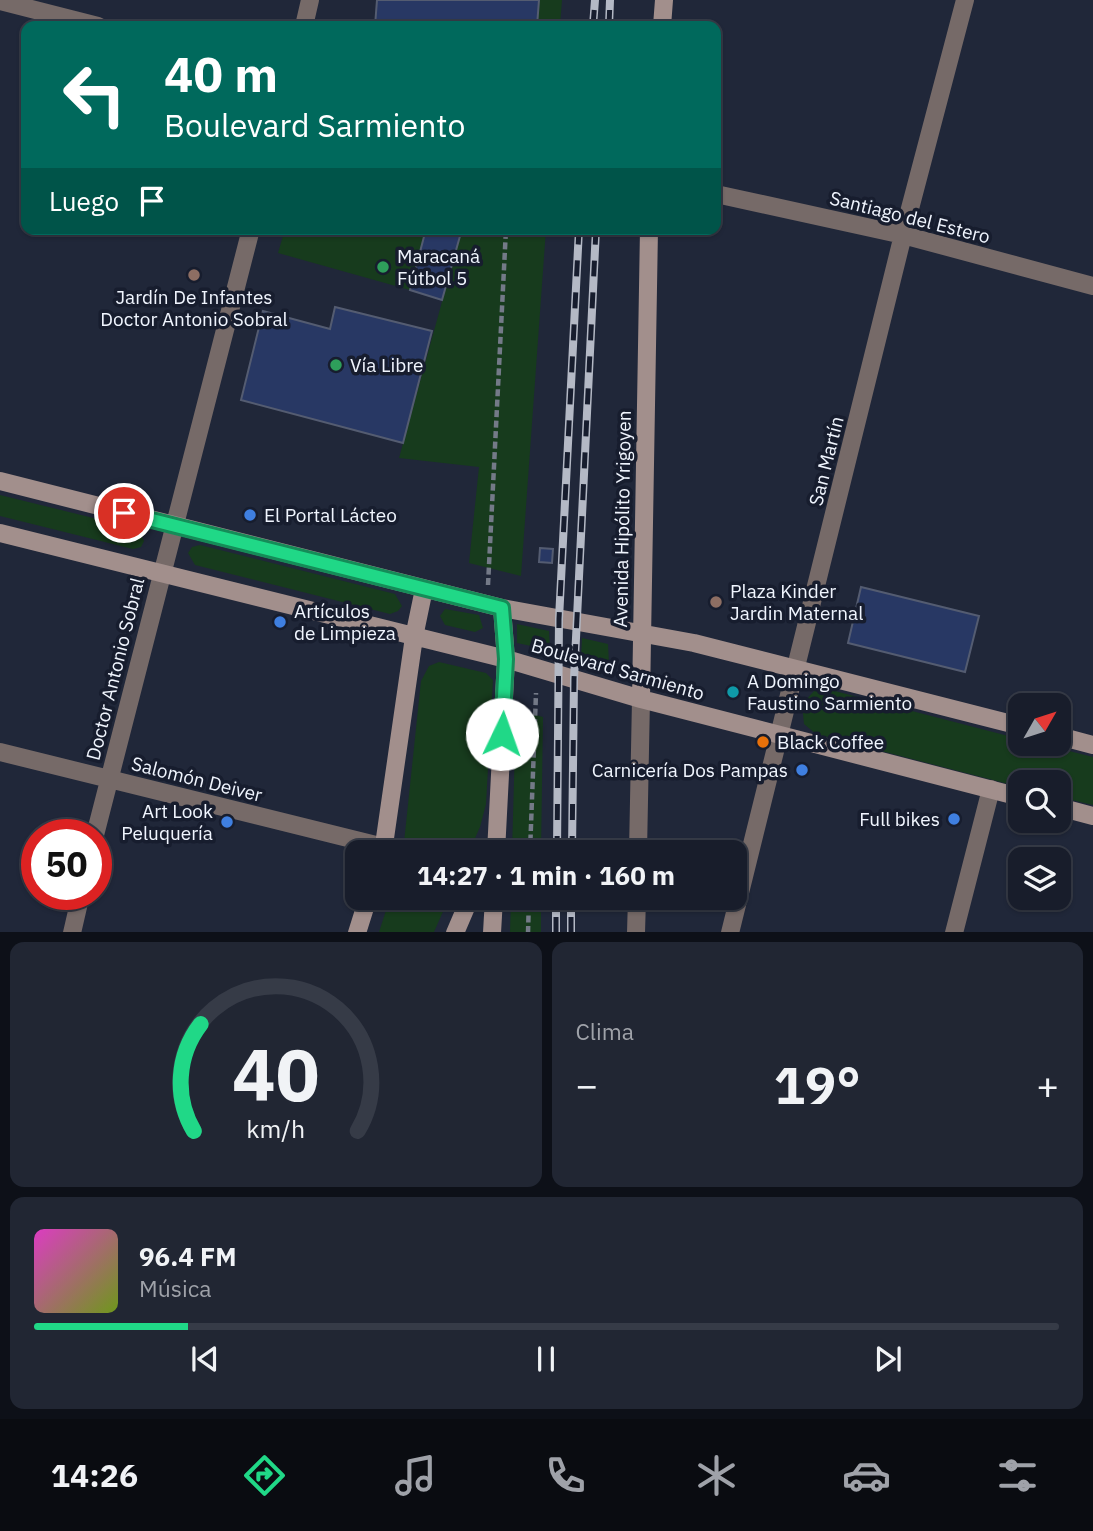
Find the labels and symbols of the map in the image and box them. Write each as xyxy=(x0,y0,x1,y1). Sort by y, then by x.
street label: Santiago del Estero xyxy=(827,185,993,249)
place label: Maracaná Fútbol 5 xyxy=(397,244,480,290)
marker: Maracaná Fútbol 5 xyxy=(375,259,391,275)
marker: Jardín De Infantes Doctor Antonio Sobral xyxy=(186,267,202,283)
place label: Jardín De Infantes Doctor Antonio Sobral xyxy=(100,285,288,331)
place label: Vía Libre xyxy=(350,353,424,377)
marker: Vía Libre xyxy=(328,357,344,373)
street label: Avenida Hipólito Yrigoyen xyxy=(608,410,636,628)
street label: San Martín xyxy=(803,414,849,508)
pin xyxy=(94,483,154,543)
place label: El Portal Lácteo xyxy=(264,503,397,527)
marker: El Portal Lácteo xyxy=(242,507,258,523)
street label: Doctor Antonio Sobral xyxy=(81,575,149,763)
place label: Plaza Kinder Jardin Maternal xyxy=(730,579,863,625)
marker: Plaza Kinder Jardin Maternal xyxy=(708,594,724,610)
place label: Artículos de Limpieza xyxy=(294,599,396,645)
marker: Artículos de Limpieza xyxy=(272,614,288,630)
street label: Boulevard Sarmiento xyxy=(529,633,707,705)
place label: A Domingo Faustino Sarmiento xyxy=(747,669,912,715)
marker: A Domingo Faustino Sarmiento xyxy=(725,684,741,700)
north arrow xyxy=(1008,693,1071,756)
position arrow xyxy=(465,697,539,771)
place label: Black Coffee xyxy=(777,730,884,754)
marker: Black Coffee xyxy=(755,734,771,750)
street label: Salomón Deiver xyxy=(129,751,265,807)
place label: Carnicería Dos Pampas xyxy=(592,758,788,782)
marker: Carnicería Dos Pampas xyxy=(794,762,810,778)
place label: Art Look Peluquería xyxy=(121,799,213,845)
place label: Full bikes xyxy=(859,807,940,831)
marker: Full bikes xyxy=(946,811,962,827)
marker: Art Look Peluquería xyxy=(219,814,235,830)
speed limit sign: 50 xyxy=(21,819,112,910)

